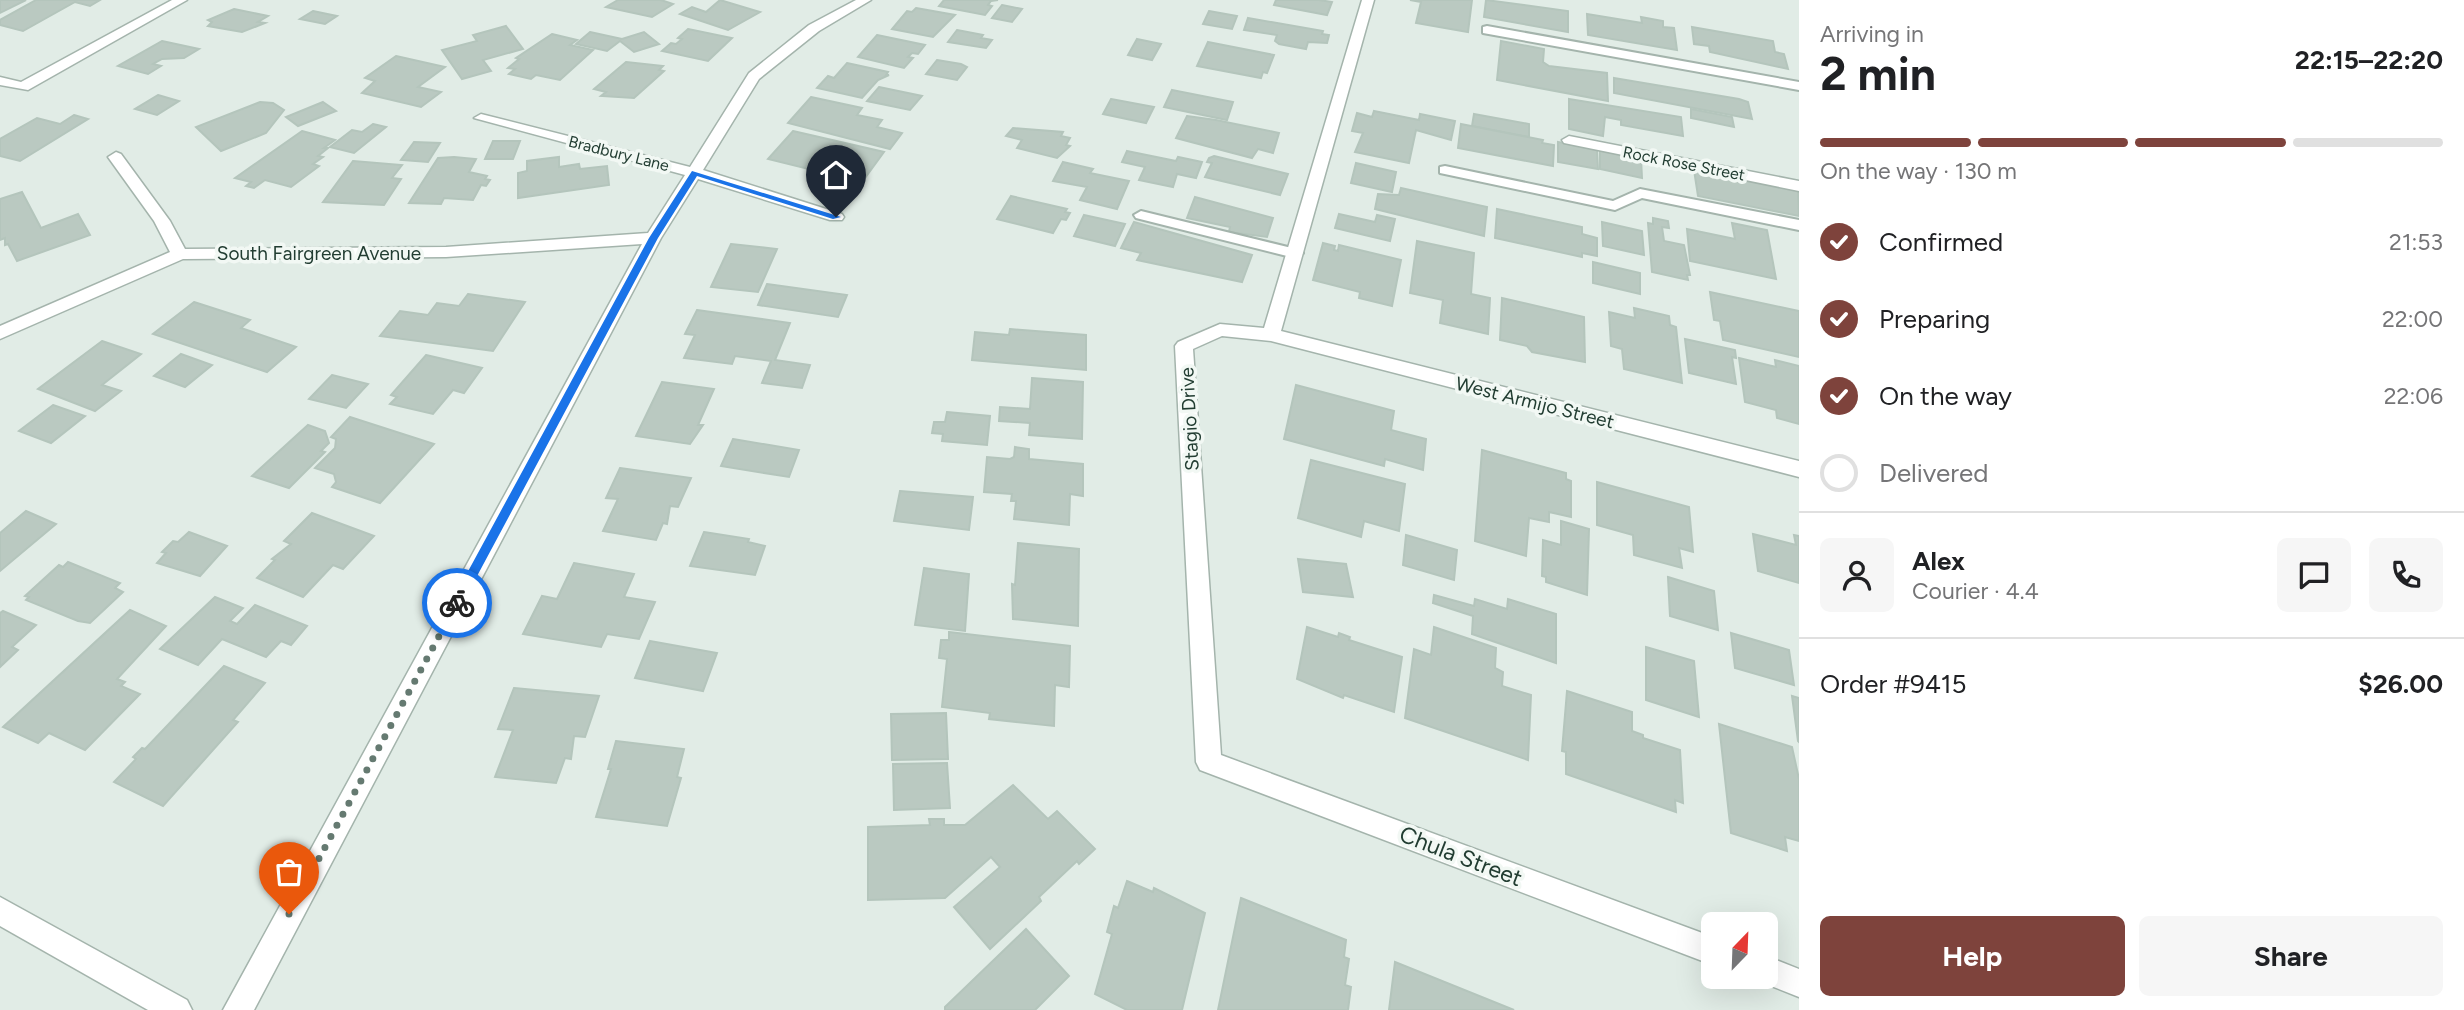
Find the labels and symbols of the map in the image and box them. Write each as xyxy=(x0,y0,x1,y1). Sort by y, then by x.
street label: Bradbury Lane xyxy=(567,132,671,175)
street label: Rock Rose Street xyxy=(1621,142,1747,185)
pin xyxy=(806,145,866,217)
street label: South Fairgreen Avenue xyxy=(217,242,421,265)
street label: Stagio Drive xyxy=(1175,367,1204,471)
street label: West Armijo Street xyxy=(1453,372,1616,433)
courier xyxy=(422,568,492,638)
street label: Chula Street xyxy=(1396,820,1526,892)
pin xyxy=(259,842,319,914)
north arrow xyxy=(1701,912,1778,989)

